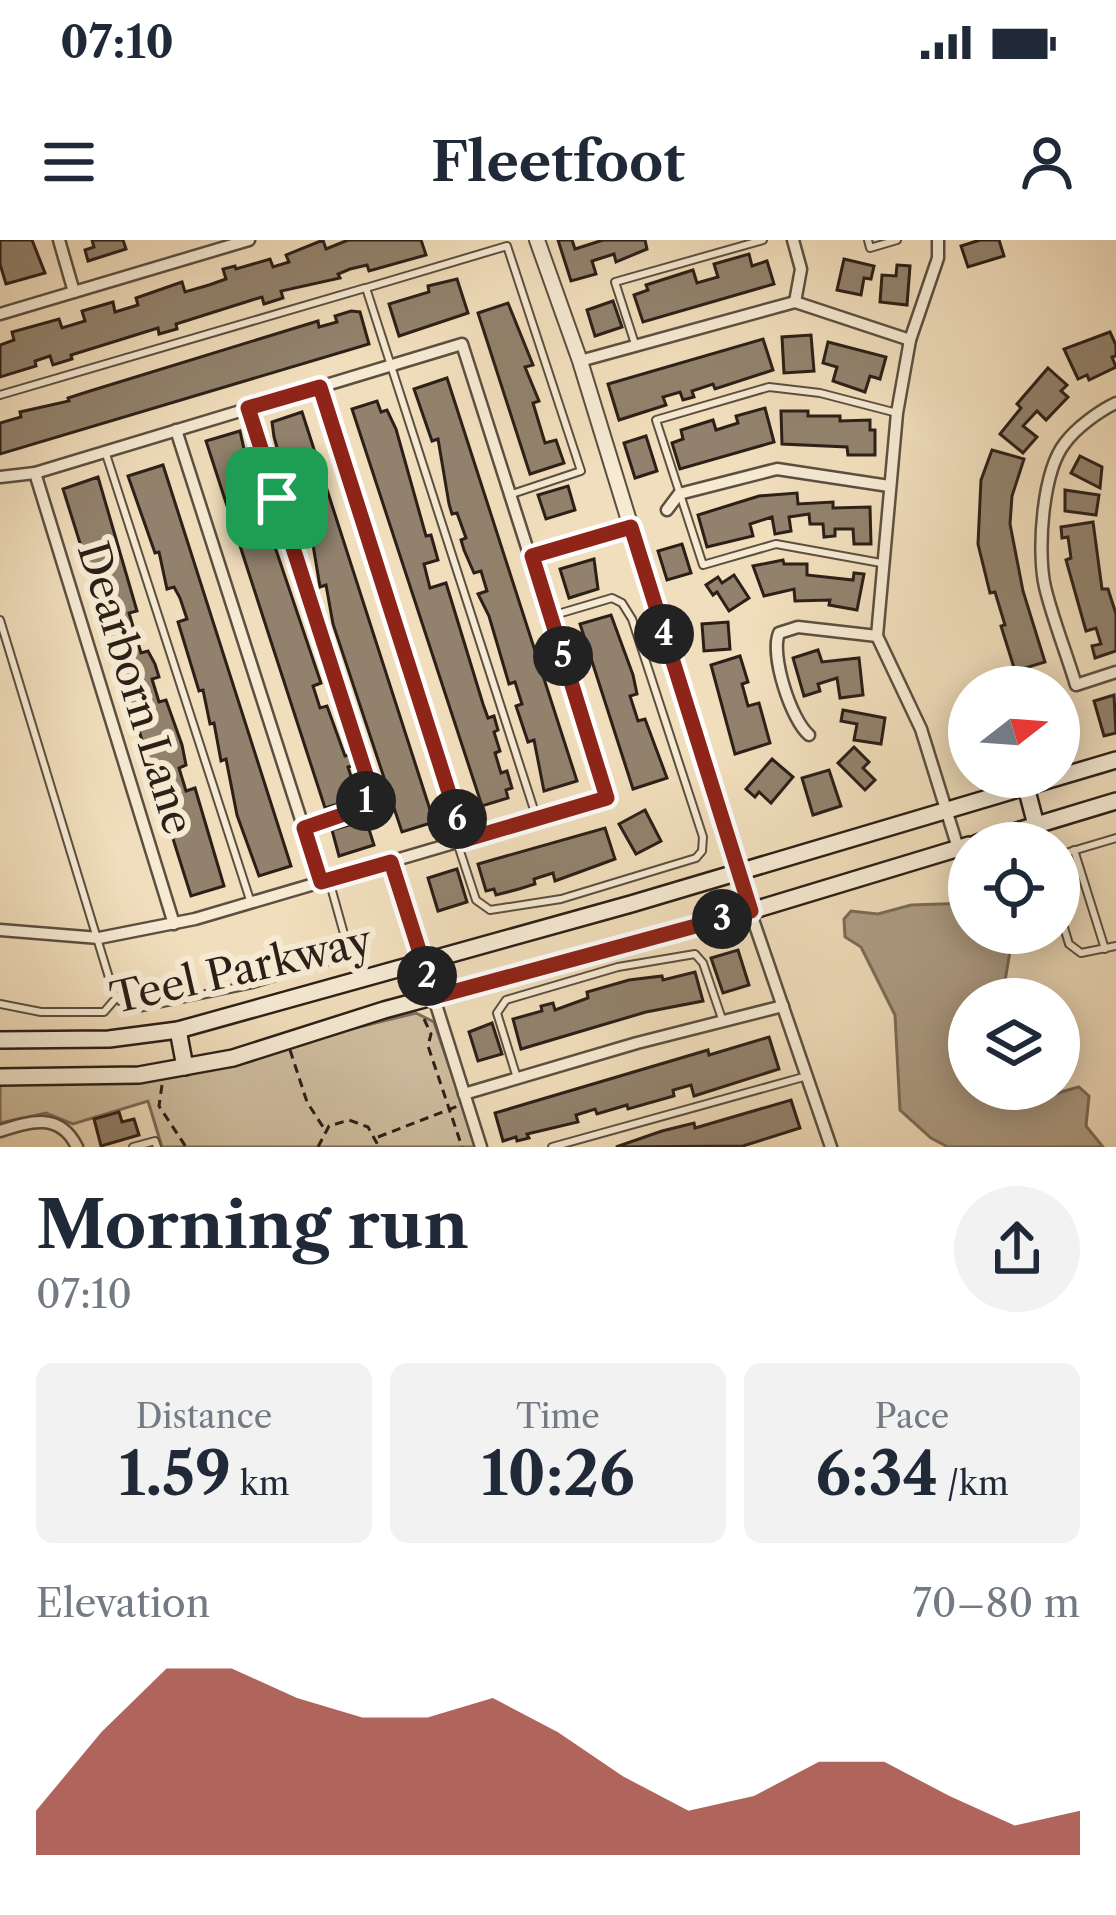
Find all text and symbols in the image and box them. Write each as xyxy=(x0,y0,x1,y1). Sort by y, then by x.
text: 07:10 xyxy=(60,14,174,70)
icon: menu xyxy=(36,129,102,195)
text: Fleetfoot xyxy=(431,129,685,195)
icon: person xyxy=(1014,129,1080,195)
pin xyxy=(226,447,328,549)
icon: arrive xyxy=(244,465,310,531)
street label: Dearborn Lane xyxy=(67,535,205,841)
pin: 4 xyxy=(634,604,694,664)
text: 4 xyxy=(654,613,674,654)
pin: 5 xyxy=(533,626,593,686)
text: 5 xyxy=(554,635,572,676)
north arrow xyxy=(948,666,1080,798)
map controls xyxy=(948,666,1080,1110)
pin: 1 xyxy=(336,771,396,831)
text: 1 xyxy=(359,780,373,821)
pin: 6 xyxy=(427,789,487,849)
text: 6 xyxy=(447,798,467,839)
button: locate xyxy=(948,822,1080,954)
pin: 3 xyxy=(692,889,752,949)
text: 3 xyxy=(713,898,731,939)
street label: Teel Parkway xyxy=(105,914,377,1024)
pin: 2 xyxy=(397,946,457,1006)
text: 2 xyxy=(417,955,437,996)
button: layers xyxy=(948,978,1080,1110)
text: Morning run xyxy=(36,1184,469,1265)
button: share xyxy=(954,1186,1080,1312)
text: 07:10 xyxy=(36,1270,132,1318)
text: Distance xyxy=(136,1396,272,1437)
text: Time xyxy=(516,1396,600,1437)
text: Pace xyxy=(875,1396,949,1437)
text: 1.59 xyxy=(118,1437,231,1511)
text: 10:26 xyxy=(481,1437,635,1511)
text: 6:34 xyxy=(815,1437,938,1511)
text: km xyxy=(231,1463,290,1504)
text: /km xyxy=(938,1463,1009,1504)
text: Elevation xyxy=(36,1579,210,1627)
text: 70–80 m xyxy=(913,1579,1080,1627)

